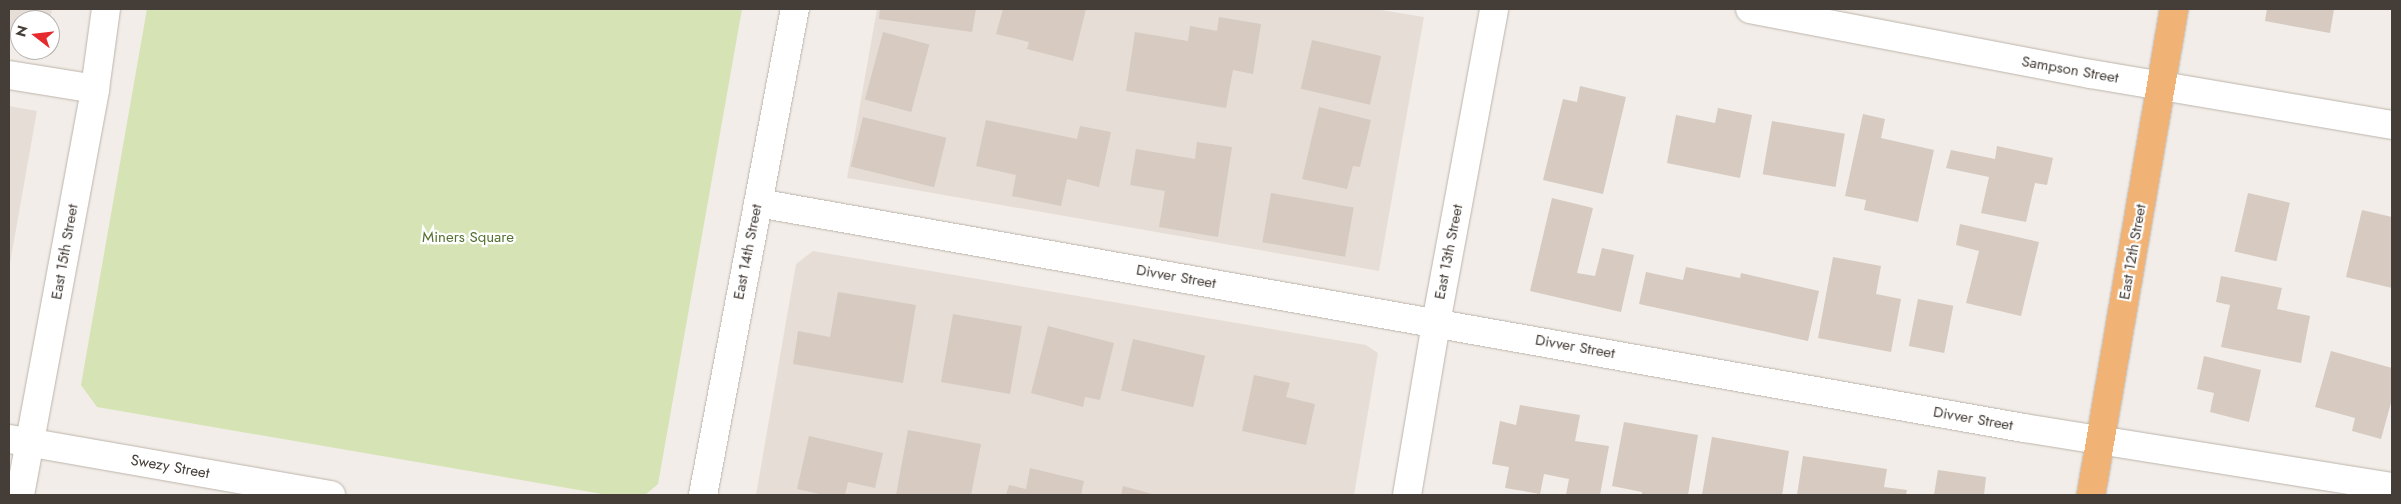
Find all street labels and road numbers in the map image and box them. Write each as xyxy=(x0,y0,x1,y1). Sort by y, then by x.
street label: Sampson Street xyxy=(2020,53,2120,87)
street label: East 15th Street xyxy=(48,203,82,301)
street label: East 14th Street xyxy=(730,203,766,301)
street label: East 13th Street xyxy=(1431,203,1467,301)
street label: East 12th Street xyxy=(2116,203,2150,301)
street label: Divver Street xyxy=(1135,261,1217,293)
street label: Divver Street xyxy=(1534,331,1616,363)
street label: Divver Street xyxy=(1932,403,2014,435)
street label: Swezy Street xyxy=(129,451,211,483)

